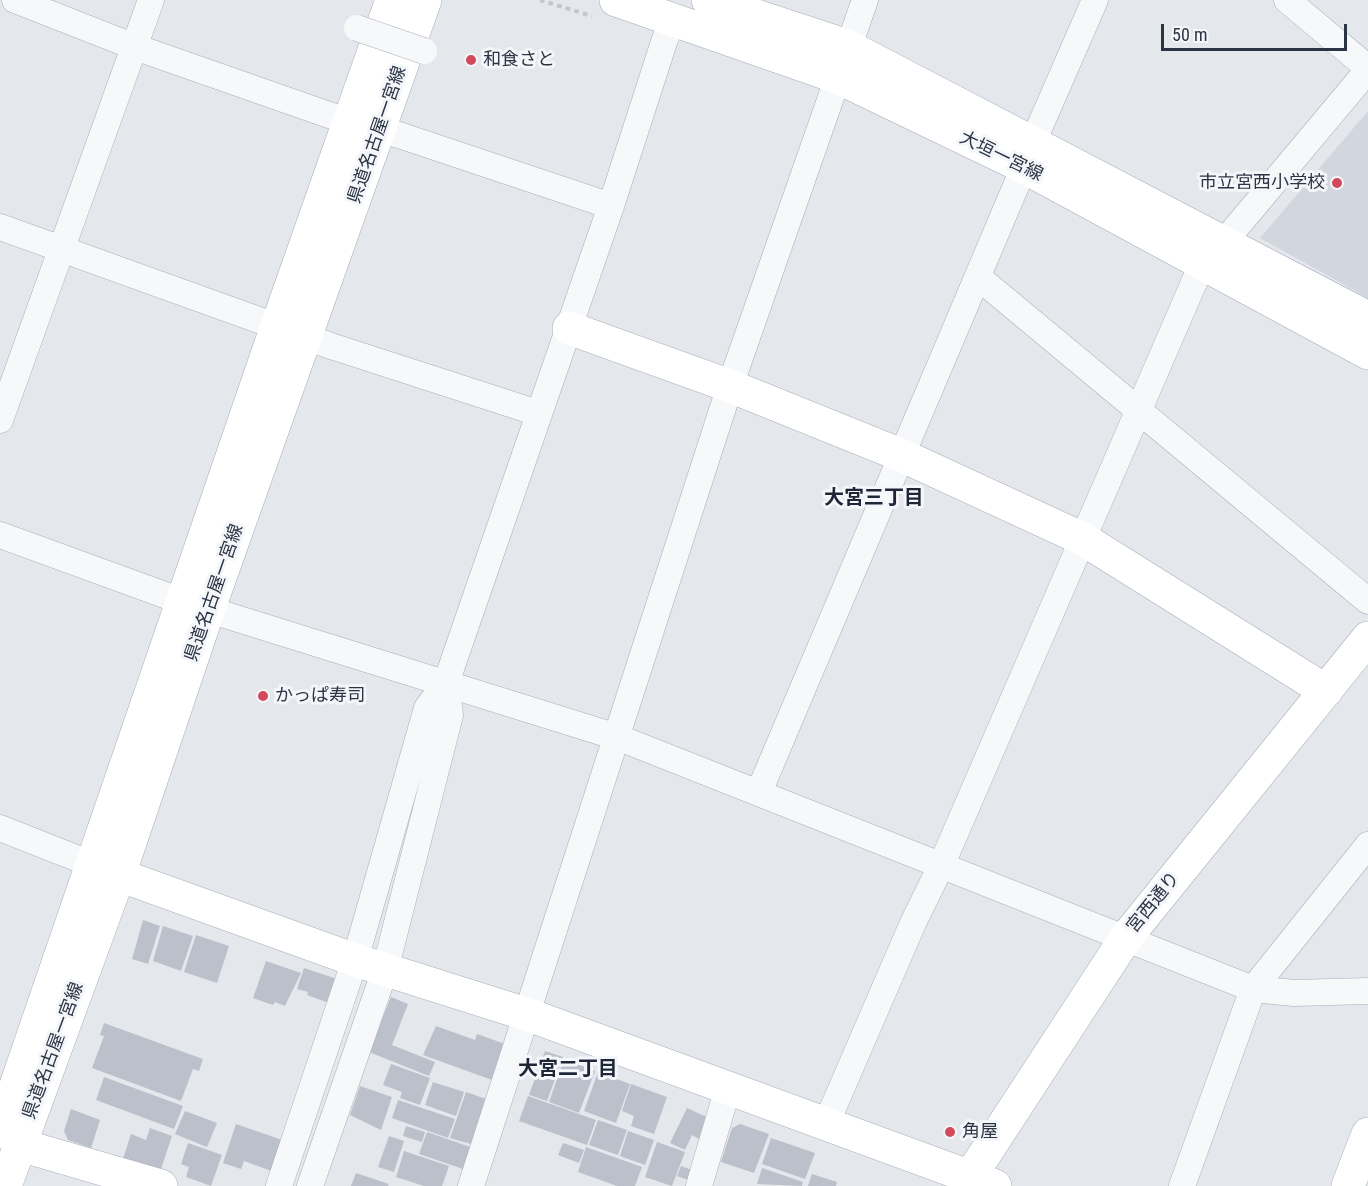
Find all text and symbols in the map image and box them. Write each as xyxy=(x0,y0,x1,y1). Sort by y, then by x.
scale bar xyxy=(1164,12,1350,50)
text: 50 m xyxy=(1172,24,1207,45)
place label: 和食さと xyxy=(483,49,555,71)
marker: 和食さと xyxy=(464,53,478,67)
street label: 県道名古屋一宮線 xyxy=(344,63,412,207)
street label: 大垣一宮線 xyxy=(956,128,1046,186)
place label: 市立宮西小学校 xyxy=(1199,172,1325,194)
marker: 市立宮西小学校 xyxy=(1330,176,1344,190)
district label: 大宮三丁目 xyxy=(824,487,924,511)
street label: 県道名古屋一宮線 xyxy=(181,521,249,665)
place label: かっぱ寿司 xyxy=(275,685,365,707)
marker: かっぱ寿司 xyxy=(256,689,270,703)
street label: 宮西通り xyxy=(1123,868,1185,938)
street label: 県道名古屋一宮線 xyxy=(19,980,89,1122)
district label: 大宮二丁目 xyxy=(518,1058,618,1082)
place label: 角屋 xyxy=(962,1121,998,1143)
marker: 角屋 xyxy=(943,1125,957,1139)

